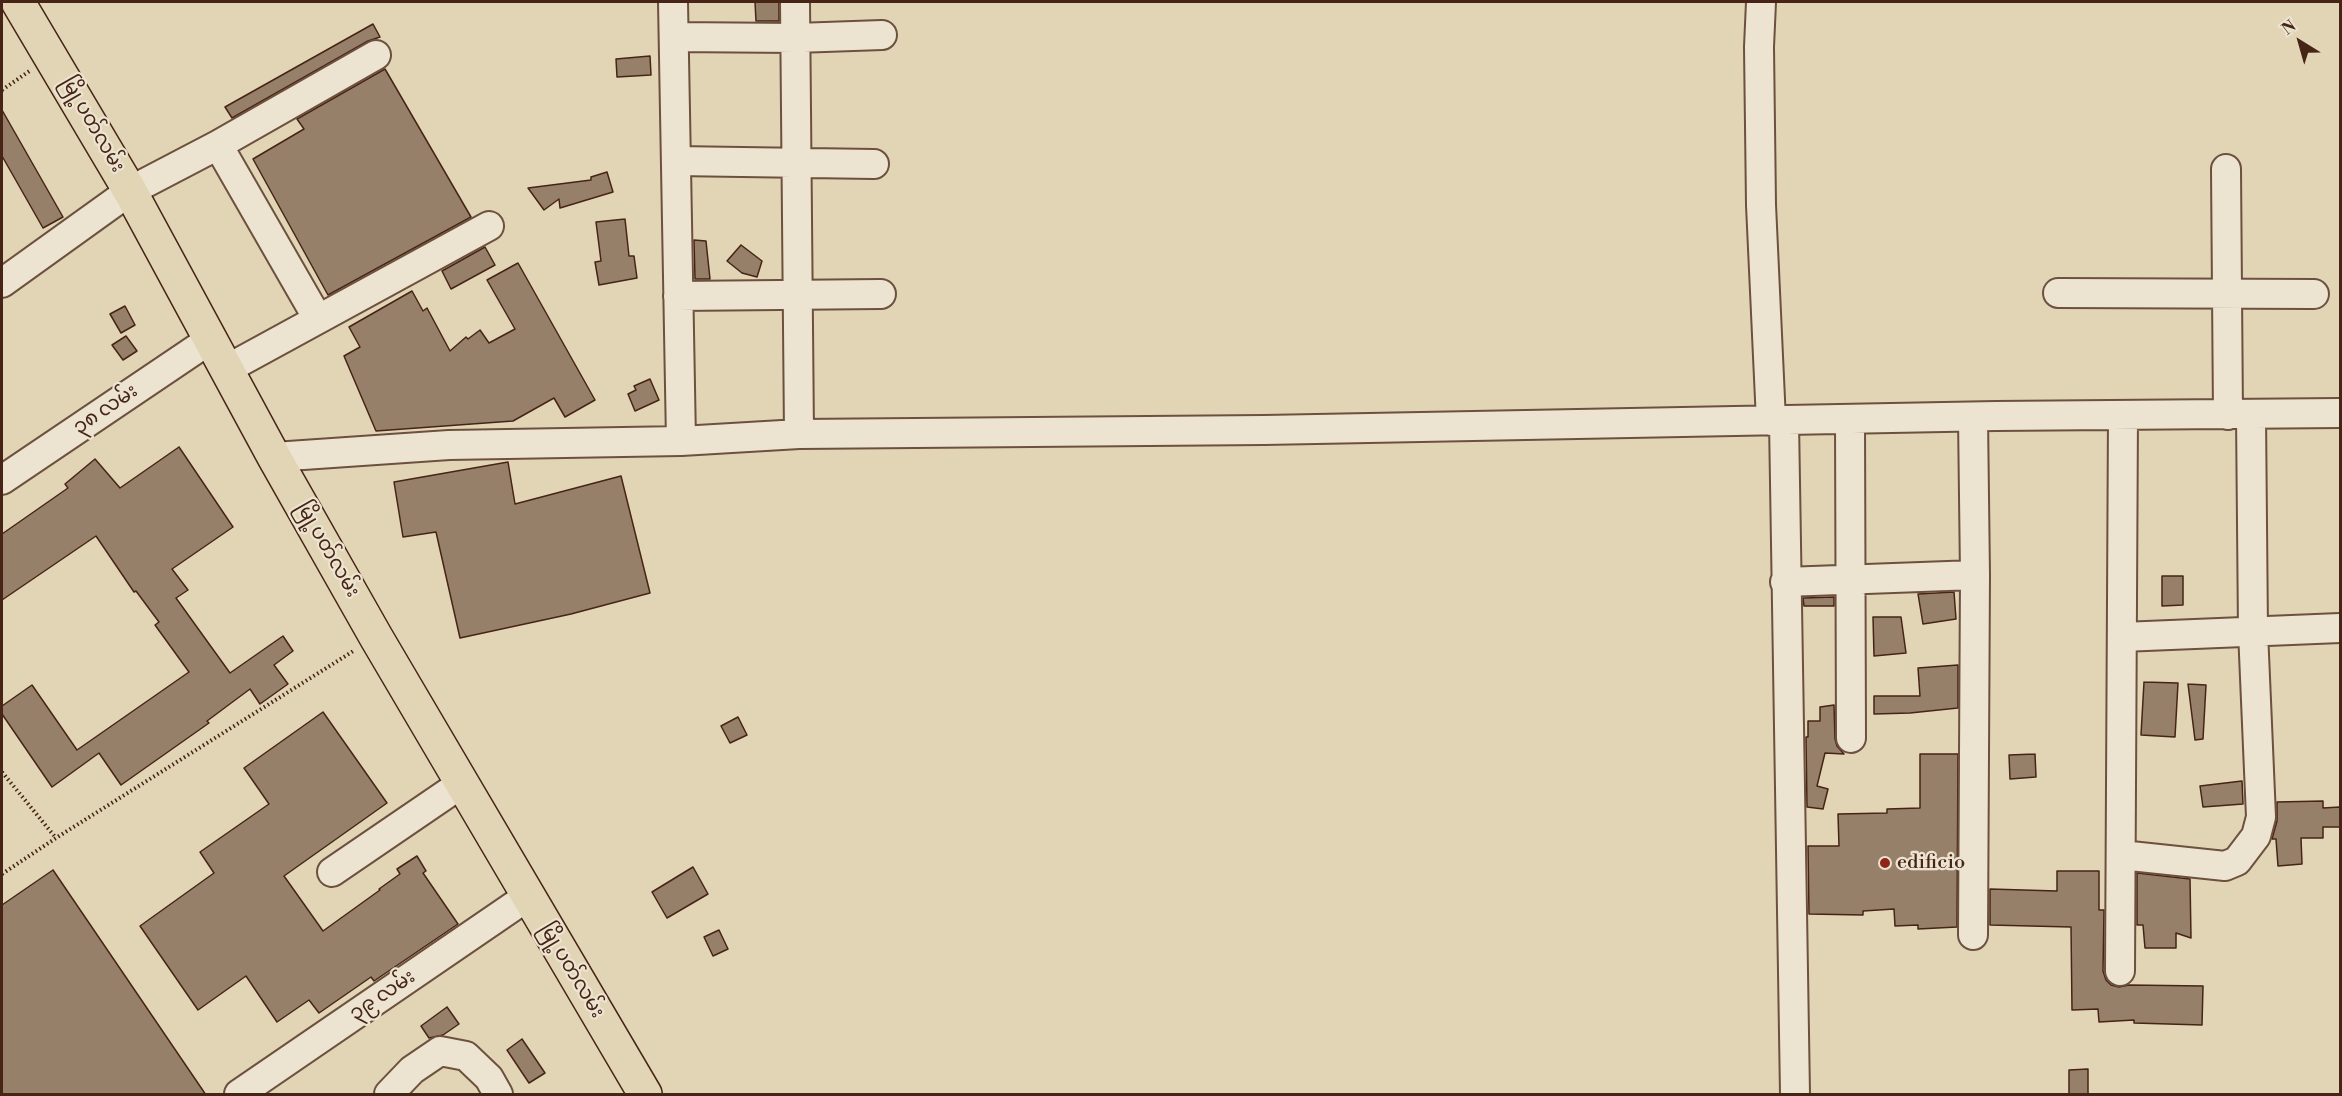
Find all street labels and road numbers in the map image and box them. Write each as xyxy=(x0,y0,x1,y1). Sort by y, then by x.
street label: မြို့ပတ်လမ်း xyxy=(55,73,129,177)
street label: ၃၈ လမ်း xyxy=(69,380,143,440)
street label: မြို့ပတ်လမ်း xyxy=(290,498,364,602)
street label: မြို့ပတ်လမ်း xyxy=(533,919,609,1023)
street label: ၃၉ လမ်း xyxy=(346,965,420,1027)

